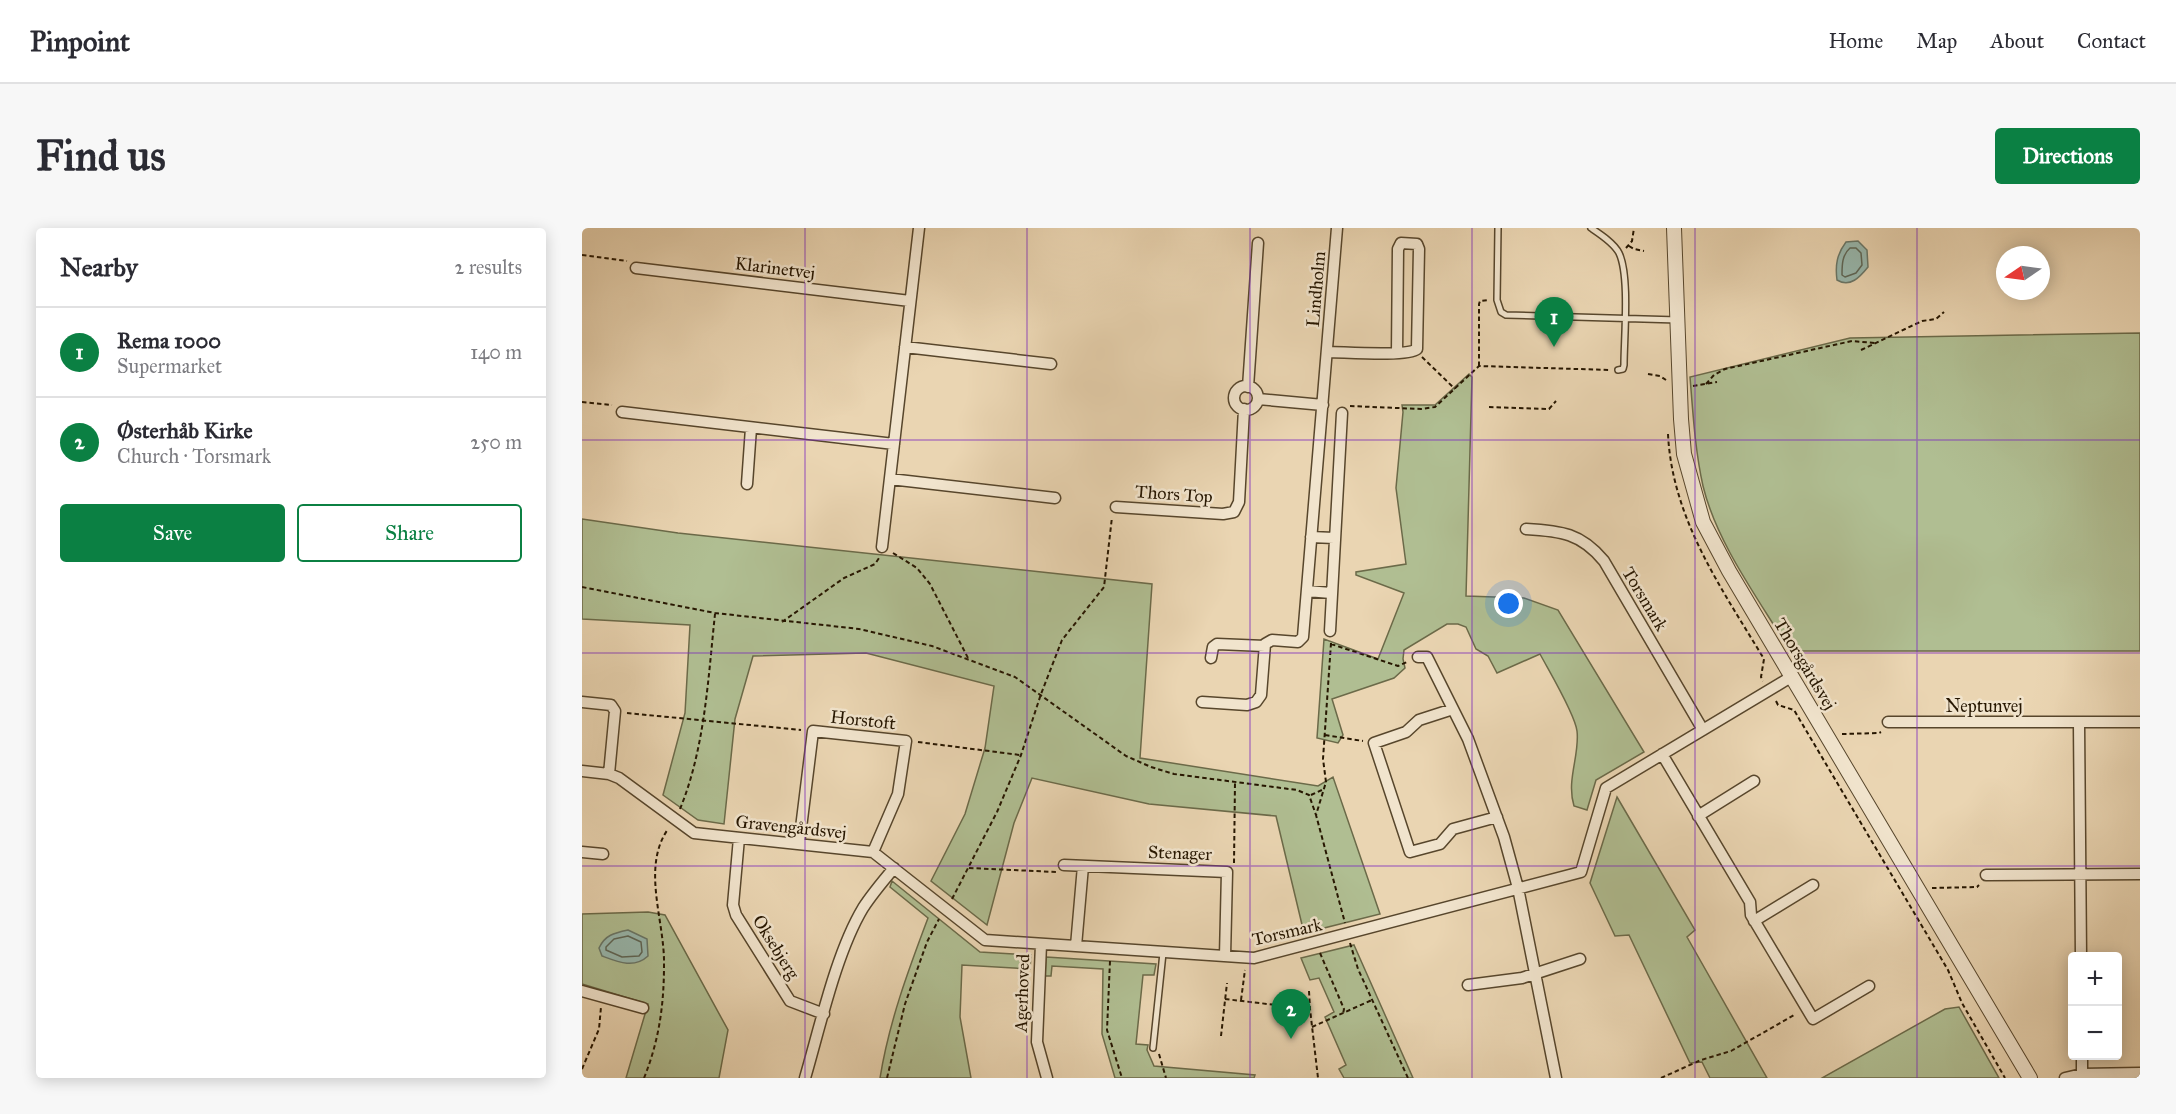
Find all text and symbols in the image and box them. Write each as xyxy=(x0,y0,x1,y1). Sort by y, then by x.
text: Pinpoint xyxy=(30,24,130,59)
text: Home xyxy=(1828,28,1883,54)
text: Map xyxy=(1916,28,1957,54)
text: About xyxy=(1990,28,2044,54)
text: Contact xyxy=(2077,28,2146,54)
button: Directions xyxy=(1995,128,2140,184)
text: Find us xyxy=(36,130,166,182)
north arrow xyxy=(1996,246,2050,300)
street label: Lindholm xyxy=(1302,250,1330,328)
text: Nearby xyxy=(60,251,138,283)
street label: Klarinetvej xyxy=(734,252,816,284)
text: 2 results xyxy=(454,255,522,279)
pin: 1 xyxy=(1534,298,1574,347)
text: Rema 1000 xyxy=(117,327,221,354)
text: 1 xyxy=(76,340,83,364)
text: 140 m xyxy=(470,340,522,364)
text: Supermarket xyxy=(117,354,222,378)
text: Østerhåb Kirke xyxy=(117,417,253,444)
text: 2 xyxy=(75,430,84,454)
text: 250 m xyxy=(470,430,522,454)
text: Church · Torsmark xyxy=(117,444,271,468)
street label: Thors Top xyxy=(1134,480,1214,508)
button: Save xyxy=(60,504,285,562)
button: Share xyxy=(297,504,522,562)
street label: Torsmark xyxy=(1617,563,1673,636)
your location xyxy=(1494,589,1523,618)
street label: Thorsgårdsvej xyxy=(1768,614,1841,714)
street label: Neptunvej xyxy=(1945,695,2023,717)
street label: Horstoft xyxy=(829,706,897,734)
street label: Gravengårdsvej xyxy=(734,810,848,845)
street label: Stenager xyxy=(1147,841,1213,866)
street label: Oksebjerg xyxy=(747,911,805,984)
street label: Torsmark xyxy=(1250,913,1325,951)
map controls xyxy=(2068,952,2122,1060)
button: + xyxy=(2068,952,2122,1006)
street label: Agerhoved xyxy=(1010,953,1035,1034)
pin: 2 xyxy=(1272,990,1310,1039)
button: − xyxy=(2068,1006,2122,1060)

